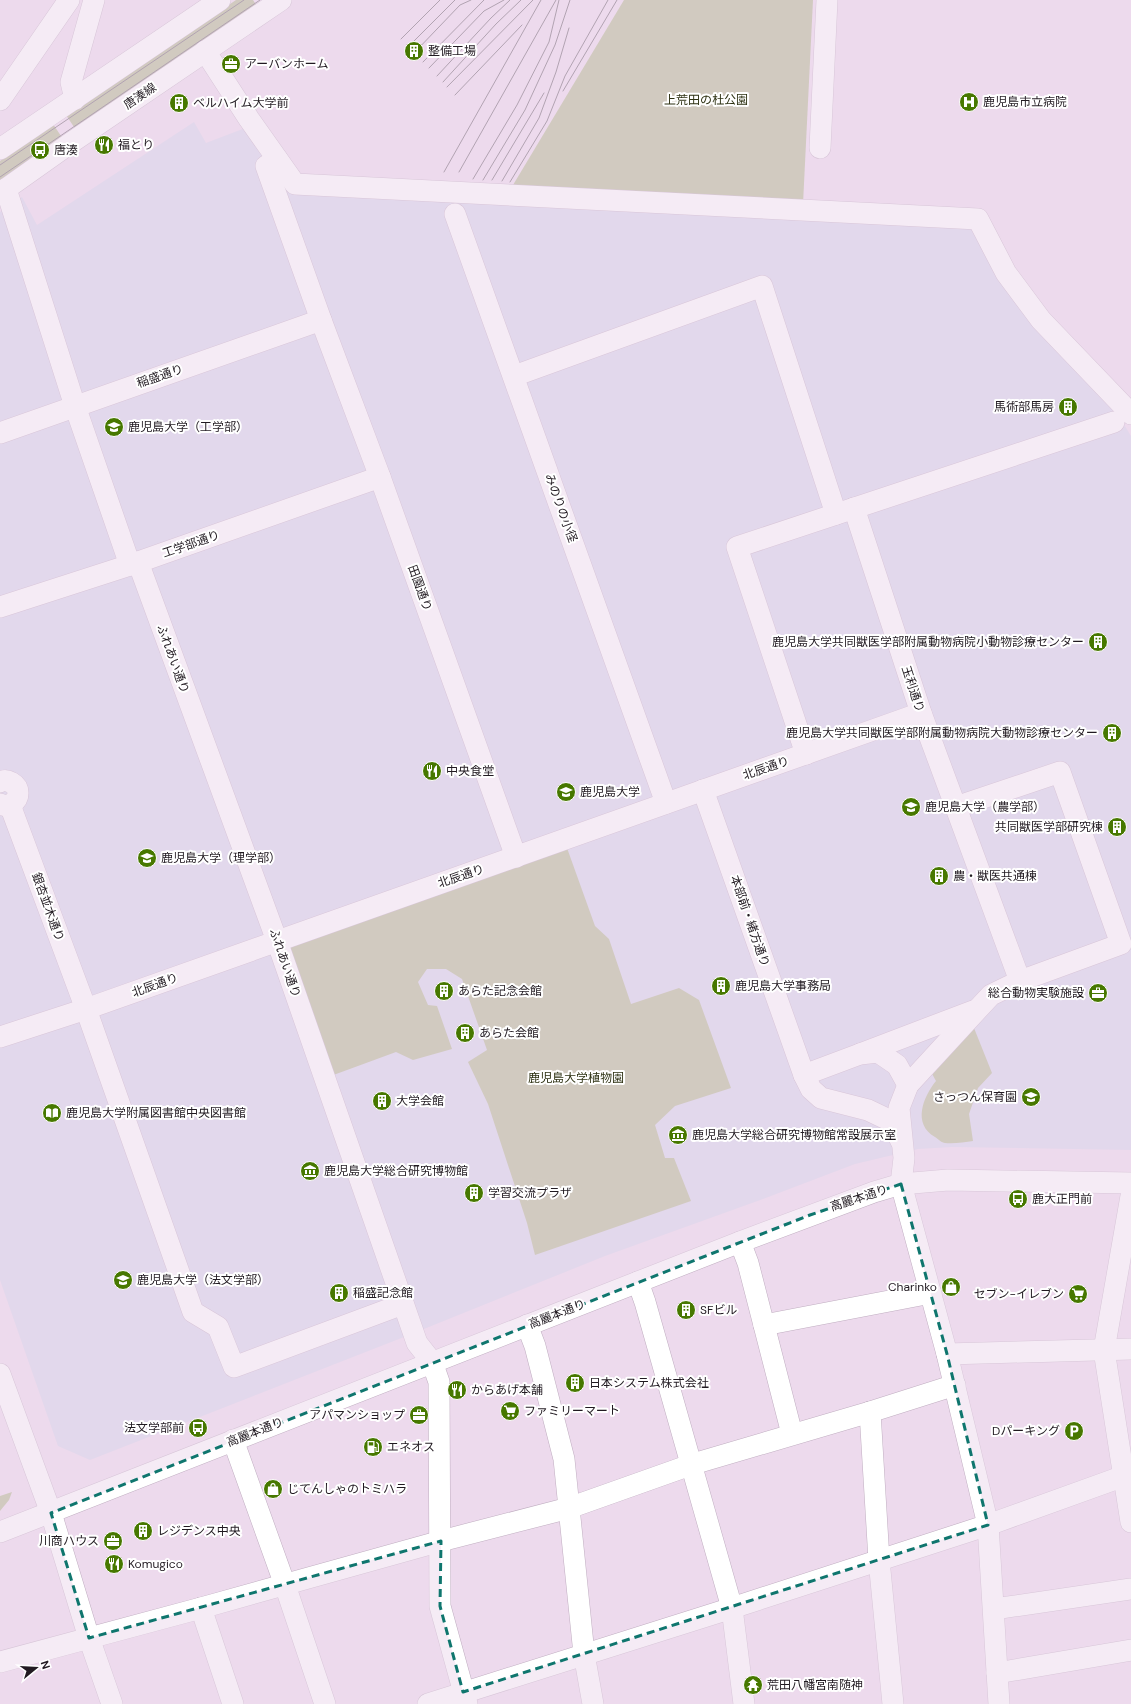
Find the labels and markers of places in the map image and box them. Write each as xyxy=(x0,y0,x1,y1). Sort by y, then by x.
building icon: 整備工場 xyxy=(403,40,425,62)
place label: 整備工場 xyxy=(428,43,476,59)
office icon: アーバンホーム xyxy=(220,53,242,75)
place label: アーバンホーム xyxy=(245,56,328,72)
hospital icon: 鹿児島市立病院 xyxy=(958,91,980,113)
building icon: ベルハイム大学前 xyxy=(168,92,190,114)
place label: 鹿児島市立病院 xyxy=(983,94,1067,110)
place label: ベルハイム大学前 xyxy=(193,95,289,111)
restaurant icon: 福とり xyxy=(93,134,115,156)
place label: 福とり xyxy=(118,137,154,153)
bus stop icon: 唐湊 xyxy=(29,139,51,161)
place label: 唐湊 xyxy=(54,142,78,158)
building icon: 馬術部馬房 xyxy=(1057,396,1079,418)
place label: 馬術部馬房 xyxy=(994,399,1054,415)
school or university icon: 鹿児島大学（工学部） xyxy=(103,416,125,438)
place label: 鹿児島大学（工学部） xyxy=(128,419,248,435)
building icon: 鹿児島大学共同獣医学部附属動物病院小動物診療センター xyxy=(1087,631,1109,653)
place label: 鹿児島大学共同獣医学部附属動物病院小動物診療センター xyxy=(772,634,1084,650)
building icon: 鹿児島大学共同獣医学部附属動物病院大動物診療センター xyxy=(1101,722,1123,744)
place label: 鹿児島大学共同獣医学部附属動物病院大動物診療センター xyxy=(786,725,1098,741)
restaurant icon: 中央食堂 xyxy=(421,760,443,782)
place label: 中央食堂 xyxy=(446,763,494,779)
school or university icon: 鹿児島大学 xyxy=(555,781,577,803)
place label: 鹿児島大学 xyxy=(580,784,640,800)
school or university icon: 鹿児島大学（農学部） xyxy=(900,796,922,818)
place label: 鹿児島大学（農学部） xyxy=(925,799,1045,815)
building icon: 共同獣医学部研究棟 xyxy=(1106,816,1128,838)
place label: 共同獣医学部研究棟 xyxy=(995,819,1103,835)
school or university icon: 鹿児島大学（理学部） xyxy=(136,847,158,869)
place label: 鹿児島大学（理学部） xyxy=(161,850,281,866)
building icon: 農・獣医共通棟 xyxy=(928,865,950,887)
place label: 農・獣医共通棟 xyxy=(953,868,1037,884)
building icon: 鹿児島大学事務局 xyxy=(710,975,732,997)
place label: 鹿児島大学事務局 xyxy=(735,978,831,994)
building icon: あらた記念会館 xyxy=(433,980,455,1002)
office icon: 総合動物実験施設 xyxy=(1087,982,1109,1004)
place label: あらた記念会館 xyxy=(458,983,542,999)
place label: 総合動物実験施設 xyxy=(988,985,1084,1001)
building icon: あらた会館 xyxy=(454,1022,476,1044)
place label: あらた会館 xyxy=(479,1025,539,1041)
school or university icon: さっつん保育園 xyxy=(1020,1086,1042,1108)
place label: さっつん保育園 xyxy=(933,1089,1017,1105)
building icon: 大学会館 xyxy=(371,1090,393,1112)
place label: 大学会館 xyxy=(396,1093,444,1109)
library icon: 鹿児島大学附属図書館中央図書館 xyxy=(41,1102,63,1124)
place label: 鹿児島大学附属図書館中央図書館 xyxy=(66,1105,246,1121)
museum icon: 鹿児島大学総合研究博物館常設展示室 xyxy=(667,1124,689,1146)
place label: 鹿児島大学総合研究博物館常設展示室 xyxy=(692,1127,896,1143)
museum icon: 鹿児島大学総合研究博物館 xyxy=(299,1160,321,1182)
place label: 鹿児島大学総合研究博物館 xyxy=(324,1163,468,1179)
building icon: 学習交流プラザ xyxy=(463,1182,485,1204)
place label: 学習交流プラザ xyxy=(488,1185,572,1201)
bus stop icon: 鹿大正門前 xyxy=(1007,1188,1029,1210)
place label: 鹿大正門前 xyxy=(1032,1191,1092,1207)
school or university icon: 鹿児島大学（法文学部） xyxy=(112,1269,134,1291)
place label: 鹿児島大学（法文学部） xyxy=(137,1272,269,1288)
shop icon: Charinko xyxy=(940,1276,962,1298)
place label: Charinko xyxy=(888,1279,937,1295)
building icon: 稲盛記念館 xyxy=(328,1282,350,1304)
supermarket icon: セブン-イレブン xyxy=(1067,1283,1089,1305)
place label: 稲盛記念館 xyxy=(353,1285,413,1301)
place label: セブン-イレブン xyxy=(974,1286,1064,1302)
building icon: SFビル xyxy=(675,1299,697,1321)
place label: SFビル xyxy=(700,1302,737,1318)
building icon: 日本システム株式会社 xyxy=(564,1372,586,1394)
place label: 日本システム株式会社 xyxy=(589,1375,709,1391)
restaurant icon: からあげ本舗 xyxy=(446,1379,468,1401)
place label: からあげ本舗 xyxy=(471,1382,543,1398)
supermarket icon: ファミリーマート xyxy=(499,1400,521,1422)
place label: ファミリーマート xyxy=(524,1403,620,1419)
office icon: アパマンショップ xyxy=(408,1404,430,1426)
place label: アパマンショップ xyxy=(309,1407,405,1423)
bus stop icon: 法文学部前 xyxy=(187,1417,209,1439)
place label: 法文学部前 xyxy=(124,1420,184,1436)
parking icon: Dパーキング xyxy=(1063,1420,1085,1442)
place label: Dパーキング xyxy=(992,1423,1060,1439)
fuel station icon: エネオス xyxy=(362,1436,384,1458)
place label: エネオス xyxy=(387,1439,435,1455)
shop icon: じてんしゃのトミハラ xyxy=(262,1478,284,1500)
place label: じてんしゃのトミハラ xyxy=(287,1481,407,1497)
building icon: レジデンス中央 xyxy=(132,1520,154,1542)
place label: レジデンス中央 xyxy=(157,1523,241,1539)
office icon: 川商ハウス xyxy=(102,1530,124,1552)
place label: 川商ハウス xyxy=(39,1533,99,1549)
restaurant icon: Komugico xyxy=(103,1553,125,1575)
place label: Komugico xyxy=(128,1556,183,1572)
temple icon: 荒田八幡宮南随神 xyxy=(742,1674,764,1696)
place label: 荒田八幡宮南随神 xyxy=(767,1677,863,1693)

